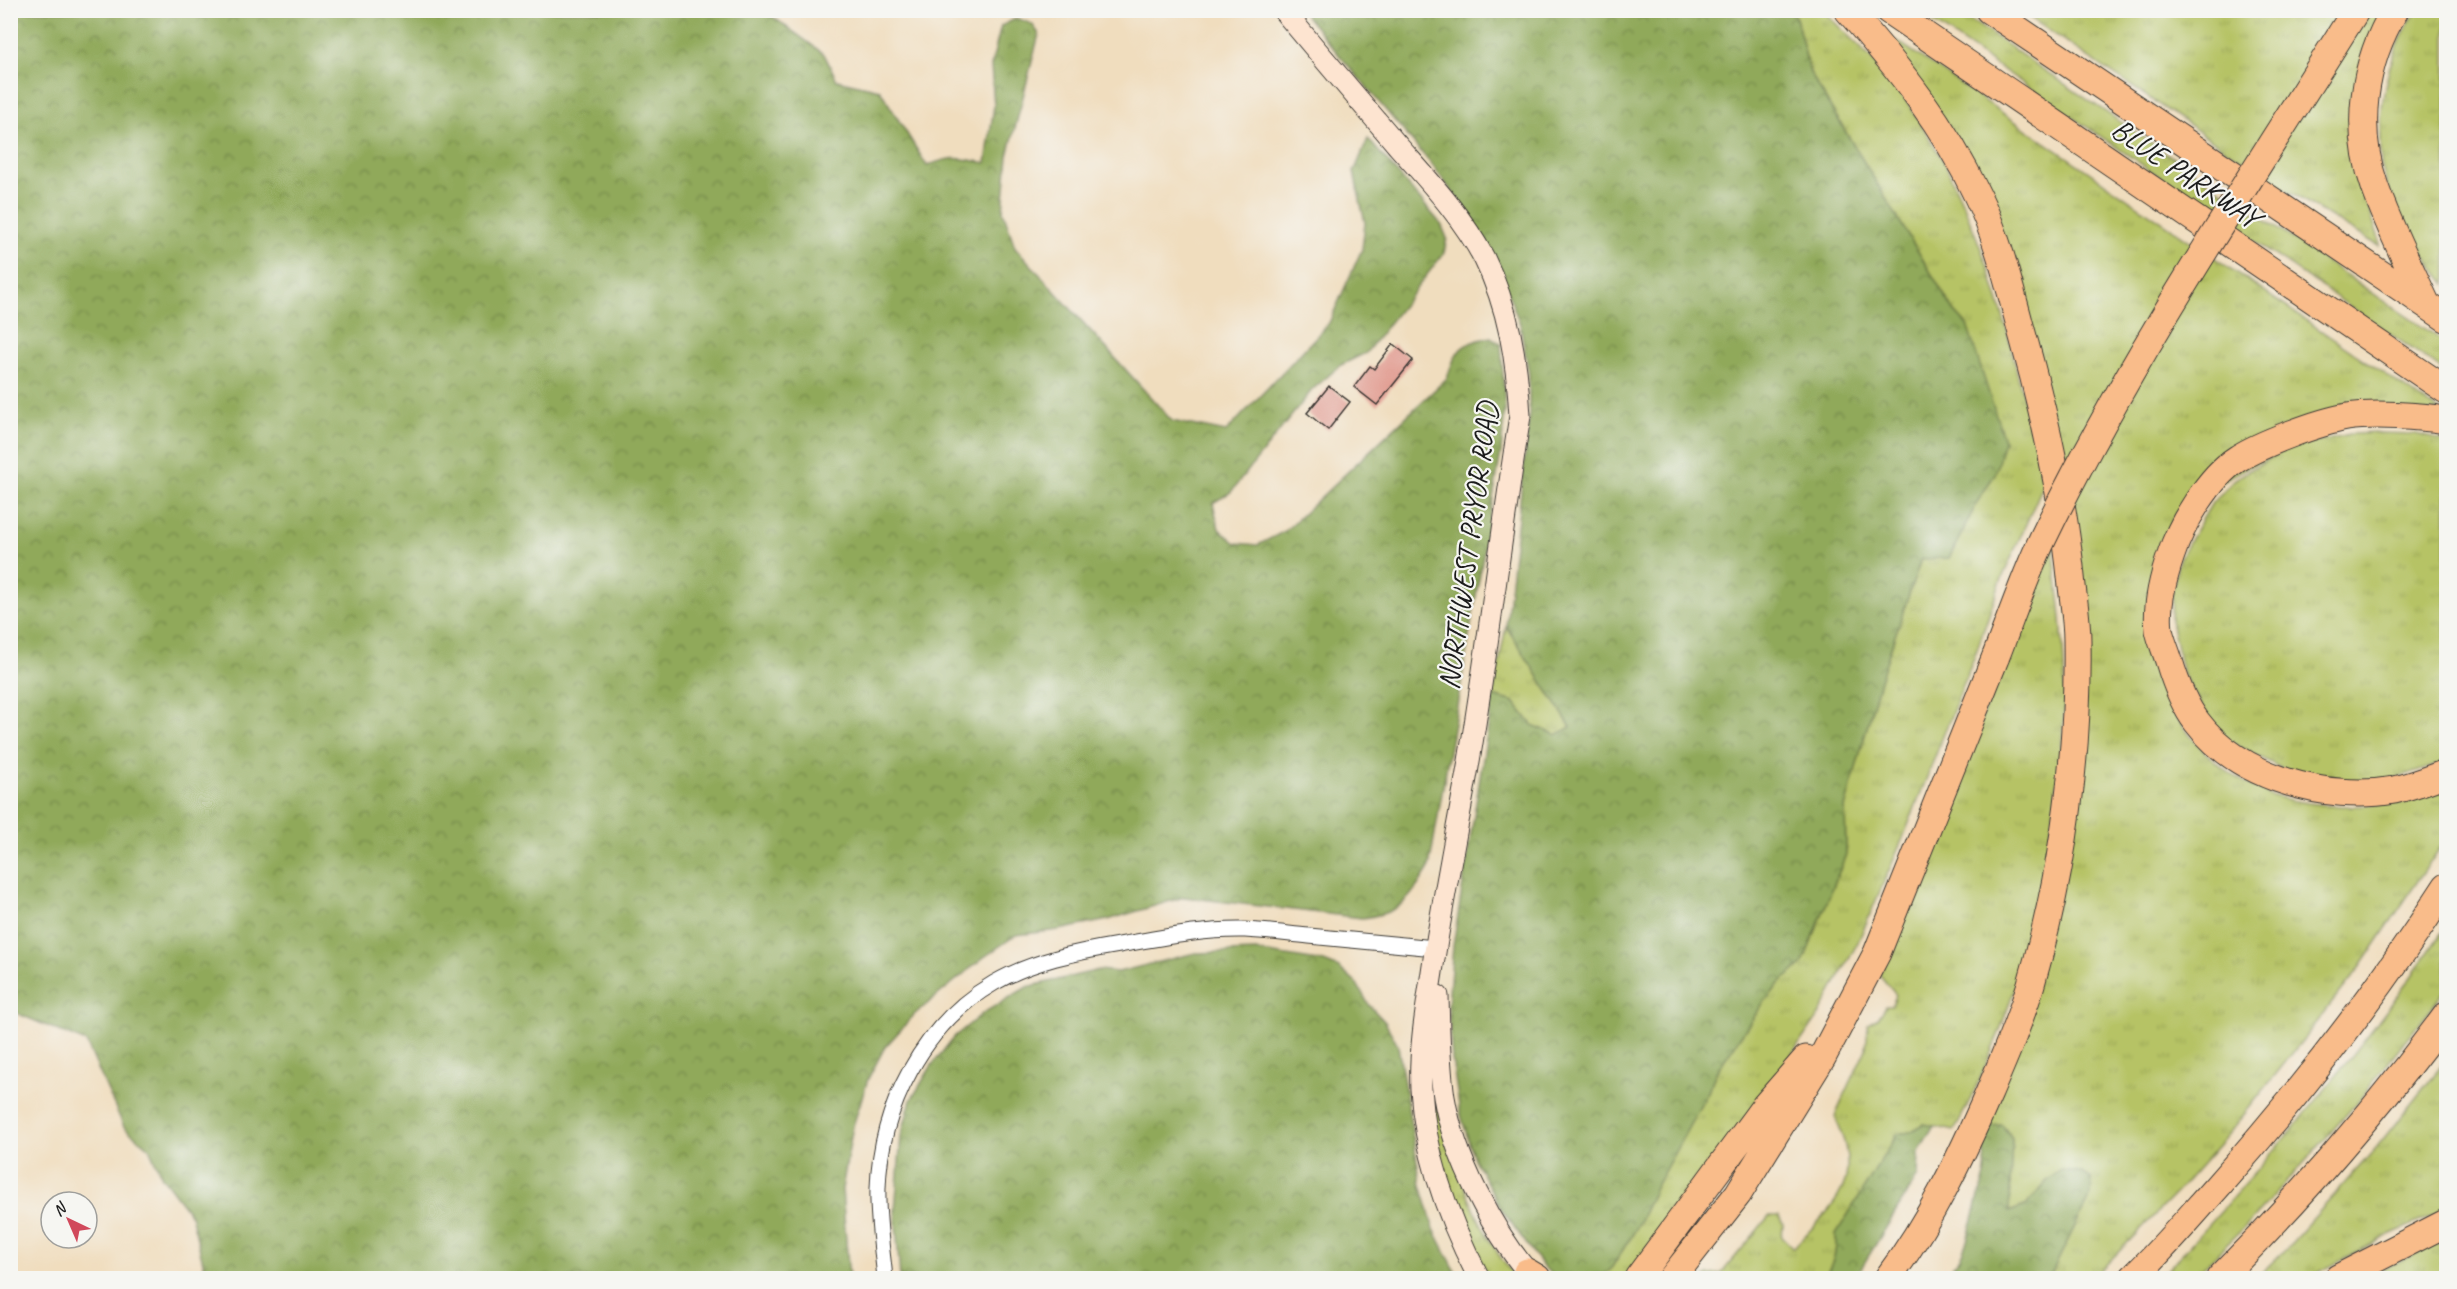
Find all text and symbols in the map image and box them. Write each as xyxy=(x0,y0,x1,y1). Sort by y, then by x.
street label: BLUE PARKWAY xyxy=(2105,109,2272,240)
street label: NORTHWEST PRYOR ROAD xyxy=(1429,398,1507,692)
north arrow xyxy=(39,1190,99,1250)
text: N xyxy=(49,1197,72,1221)

